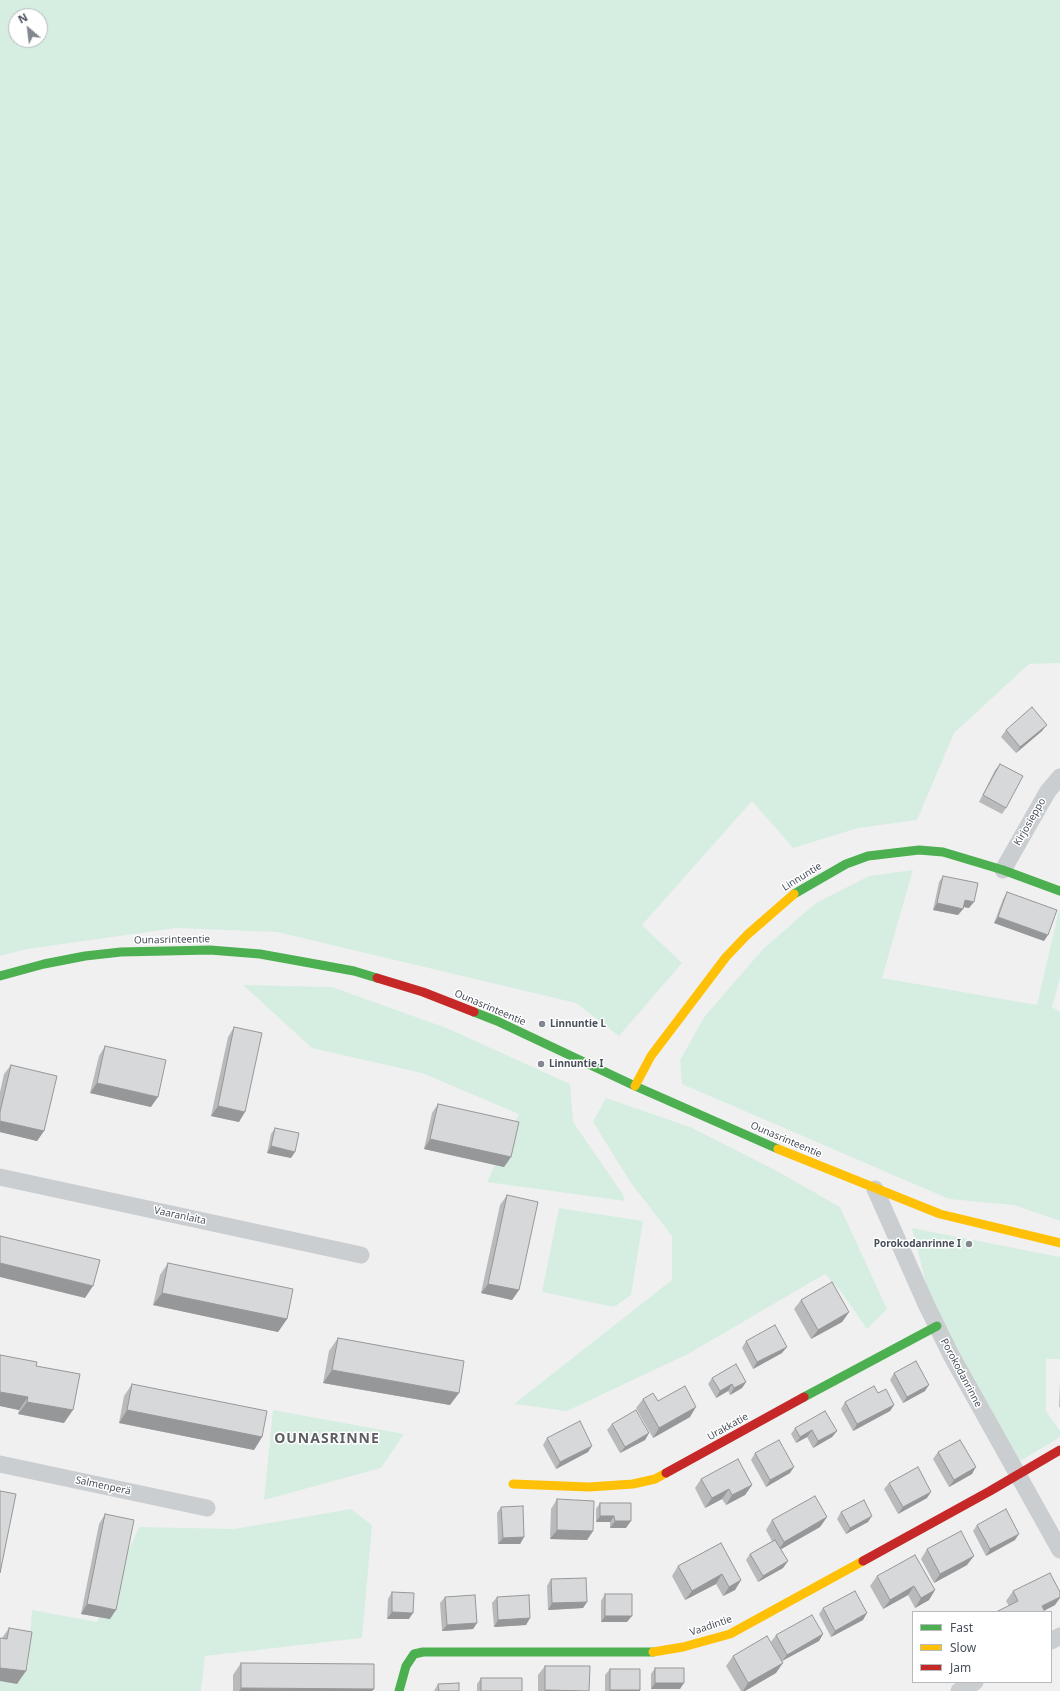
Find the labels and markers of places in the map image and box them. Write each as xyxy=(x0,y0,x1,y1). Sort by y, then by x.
place label: Linnuntie L xyxy=(550,1018,606,1030)
marker: Linnuntie L xyxy=(537,1019,547,1029)
place label: Linnuntie I xyxy=(549,1058,603,1070)
marker: Linnuntie I xyxy=(536,1059,546,1069)
place label: Porokodanrinne I xyxy=(874,1238,961,1250)
marker: Porokodanrinne I xyxy=(964,1239,974,1249)

